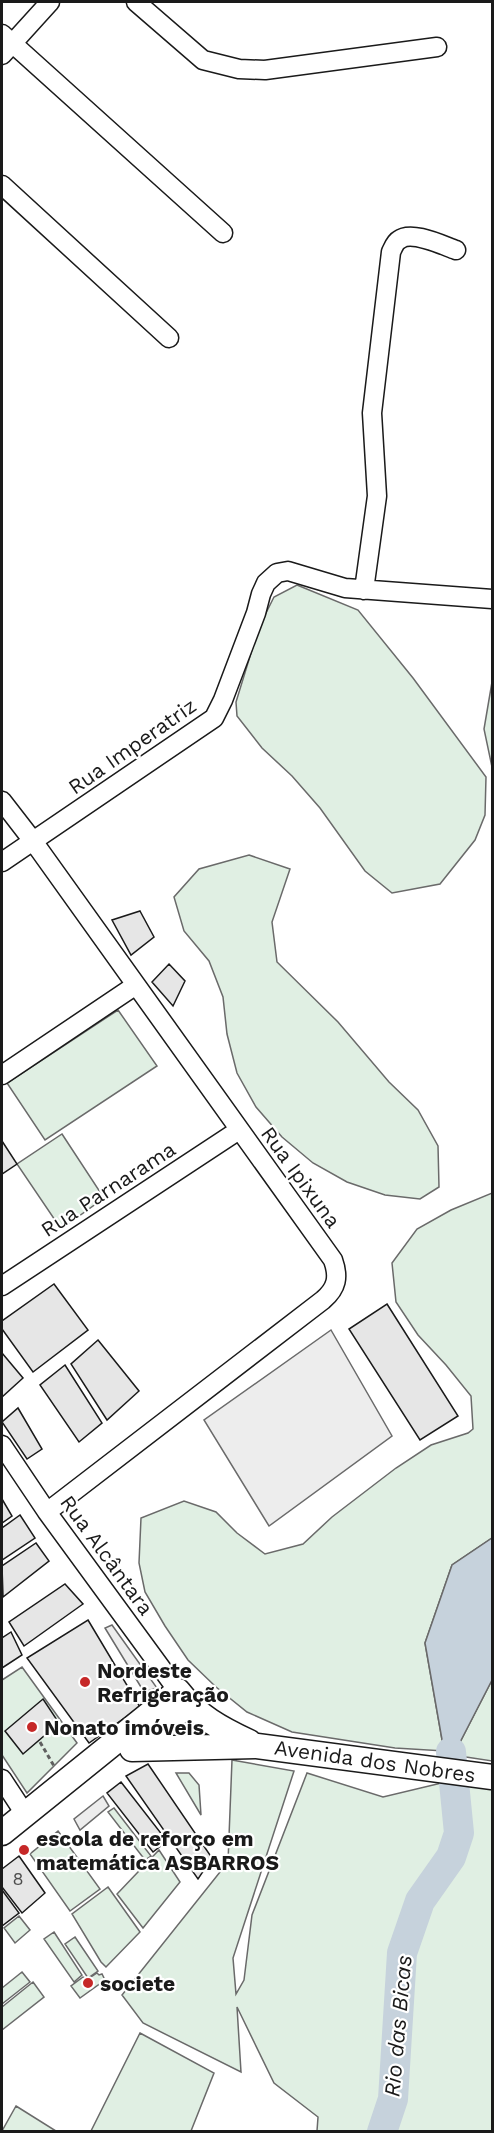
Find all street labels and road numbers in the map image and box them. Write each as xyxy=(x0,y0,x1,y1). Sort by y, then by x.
street label: Rua Imperatriz xyxy=(63,693,201,799)
street label: Rua Ipixuna xyxy=(256,1121,346,1233)
street label: Rua Parnarama xyxy=(36,1136,180,1242)
street label: Rua Alcântara xyxy=(55,1490,159,1620)
street label: Avenida dos Nobres xyxy=(273,1734,477,1788)

